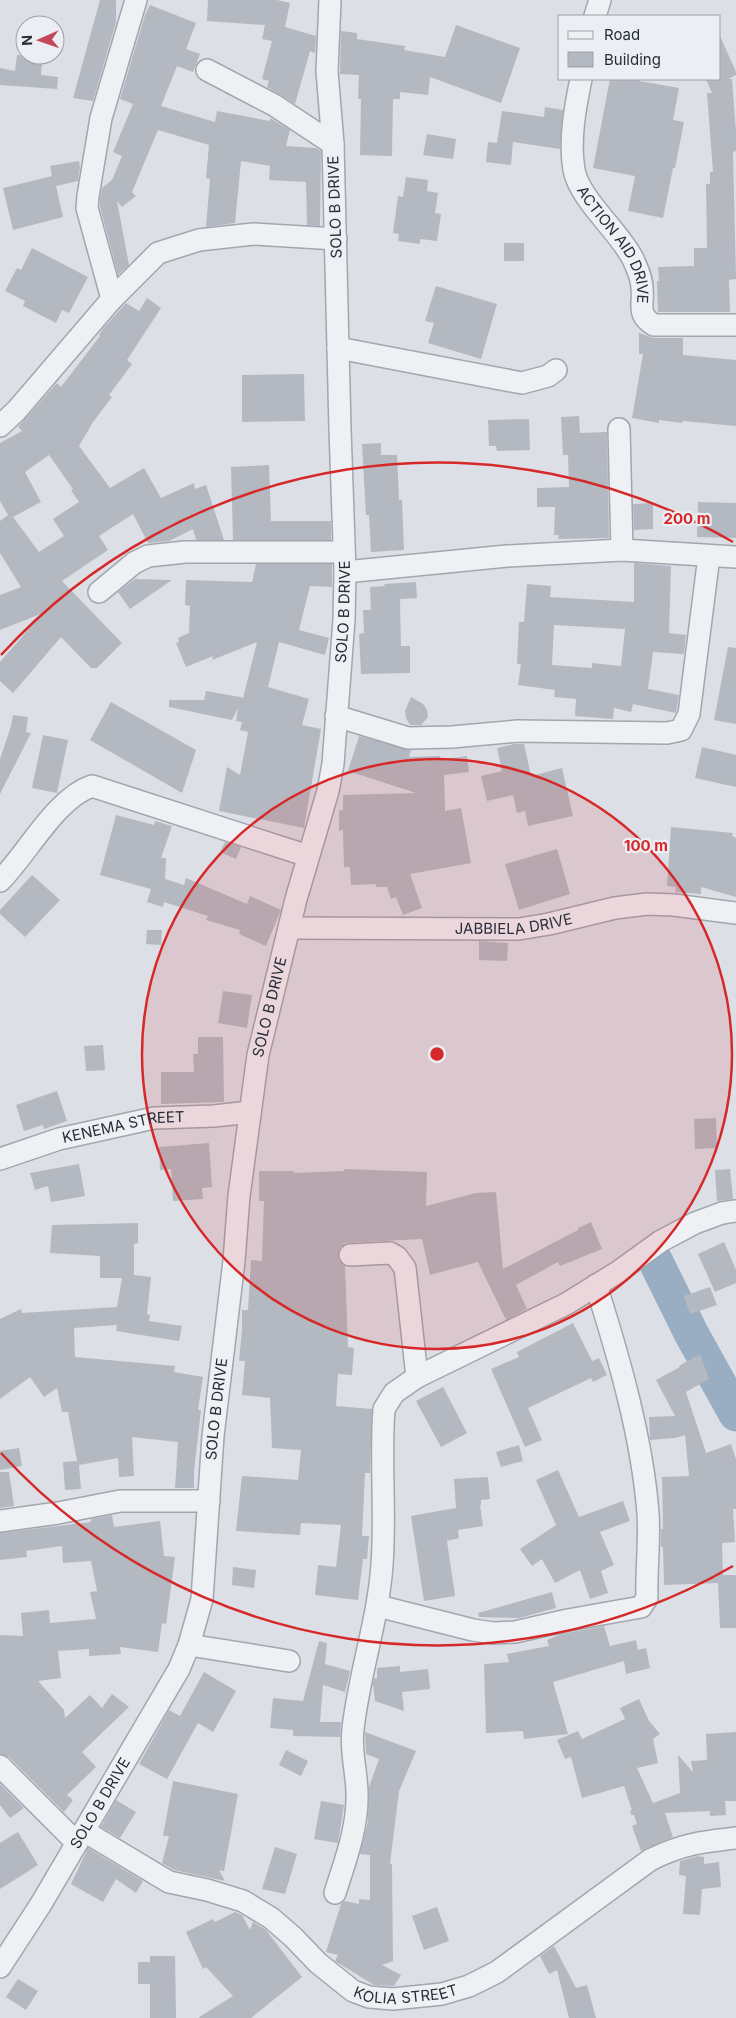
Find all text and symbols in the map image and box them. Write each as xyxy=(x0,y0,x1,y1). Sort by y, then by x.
north arrow xyxy=(15,15,65,65)
legend xyxy=(558,15,721,80)
text: Road xyxy=(604,25,640,44)
text: N xyxy=(18,35,35,46)
text: Building xyxy=(604,50,661,69)
street label: SOLO B DRIVE xyxy=(323,155,346,259)
street label: ACTION AID DRIVE xyxy=(573,182,653,304)
text: 200 m xyxy=(664,509,710,528)
street label: SOLO B DRIVE xyxy=(331,560,354,664)
text: 100 m xyxy=(624,836,668,855)
street label: JABBIELA DRIVE xyxy=(455,909,574,939)
street label: SOLO B DRIVE xyxy=(248,955,291,1059)
centre of rings xyxy=(428,1045,446,1063)
street label: KENEMA STREET xyxy=(60,1107,185,1147)
street label: SOLO B DRIVE xyxy=(201,1357,231,1461)
street label: SOLO B DRIVE xyxy=(66,1754,134,1852)
street label: KOLIA STREET xyxy=(351,1980,460,2008)

